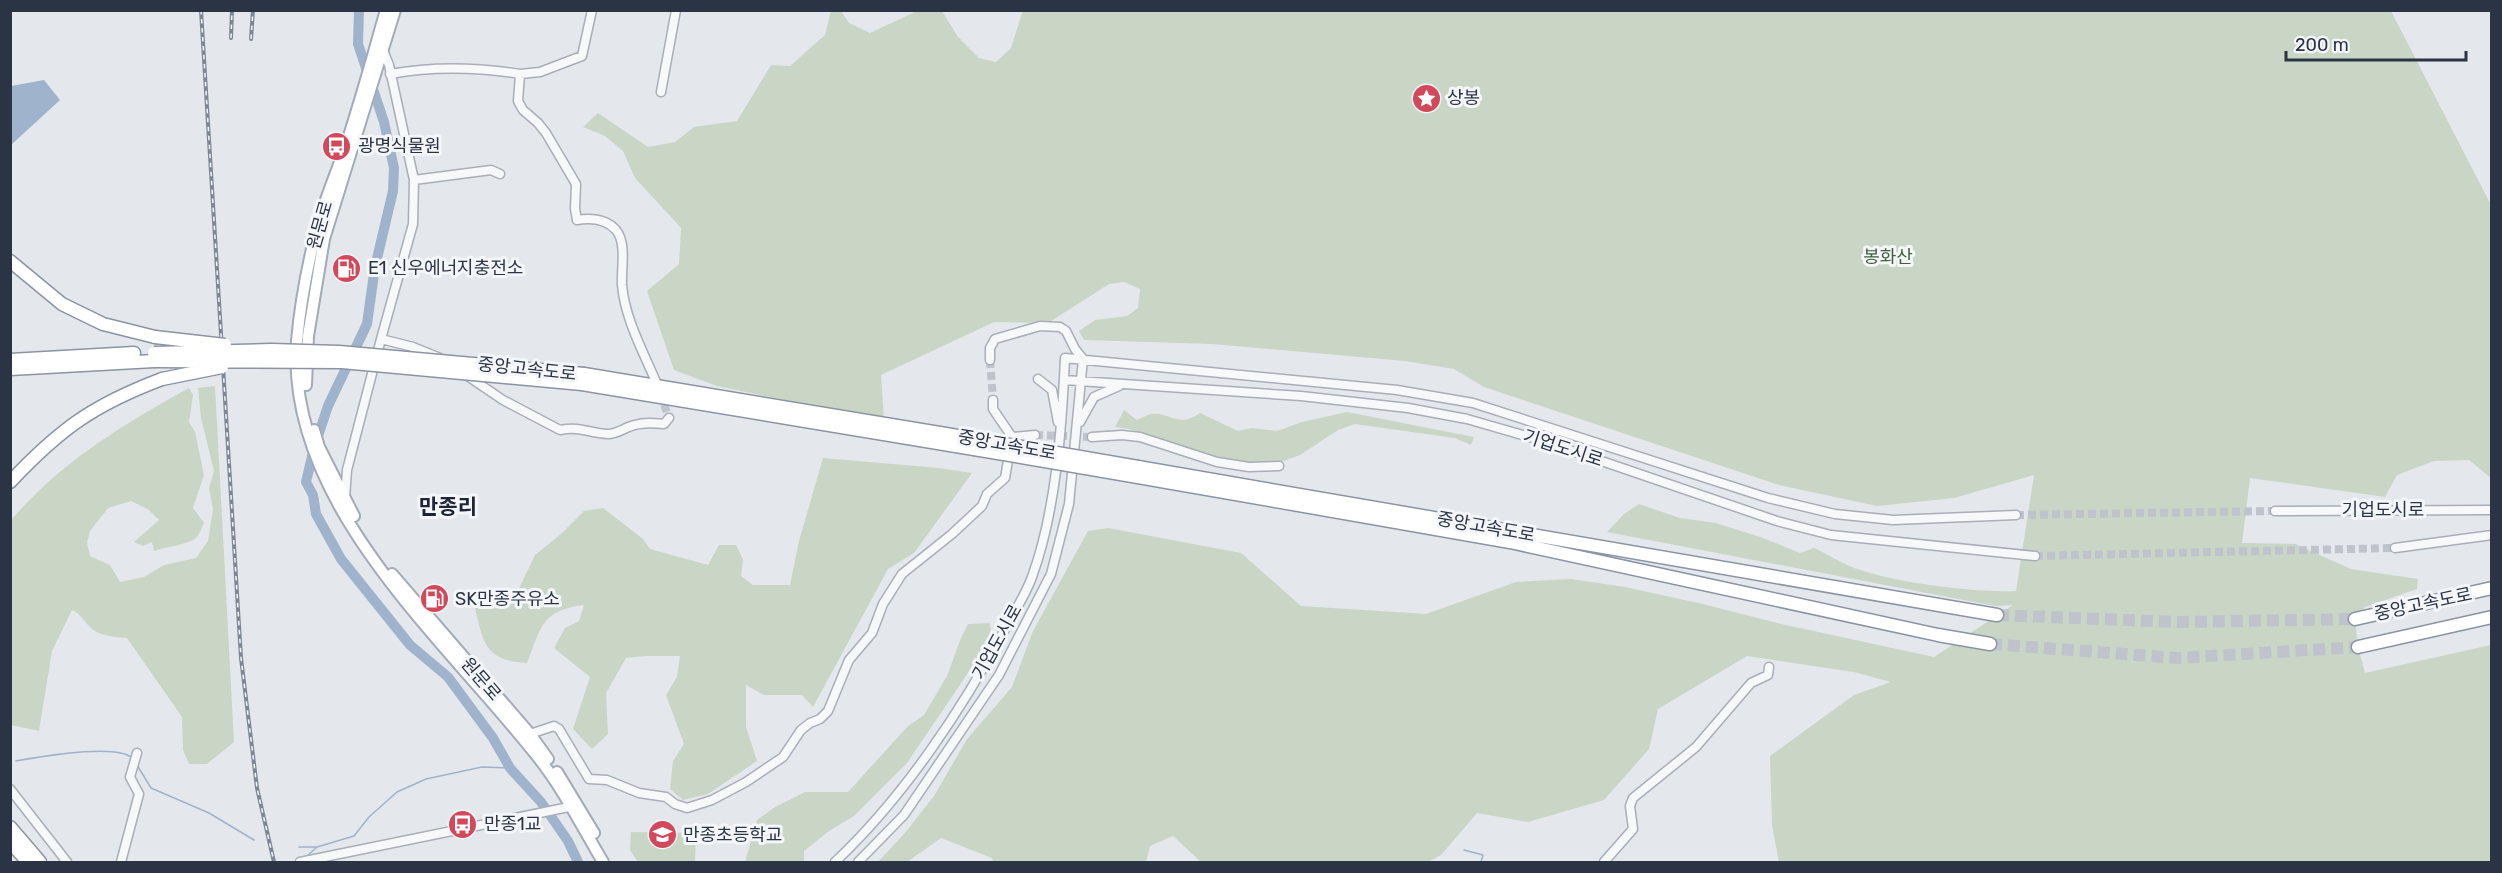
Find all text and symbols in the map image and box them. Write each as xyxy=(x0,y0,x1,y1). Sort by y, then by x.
scale bar xyxy=(2286,24,2466,62)
text: 200 m xyxy=(2295,34,2349,56)
place icon: 상봉 xyxy=(1410,82,1442,114)
place label: 상봉 xyxy=(1447,87,1480,109)
bus stop icon: 광명식물원 xyxy=(321,130,353,162)
place label: 광명식물원 xyxy=(358,135,441,157)
street label: 원문로 xyxy=(303,198,337,252)
park label: 봉화산 xyxy=(1863,246,1913,268)
fuel station icon: E1 신우에너지충전소 xyxy=(331,252,363,284)
place label: E1 신우에너지충전소 xyxy=(368,257,523,279)
street label: 중앙고속도로 xyxy=(476,353,578,385)
street label: 기업도시로 xyxy=(1520,425,1606,471)
street label: 중앙고속도로 xyxy=(956,426,1058,464)
district label: 만종리 xyxy=(419,494,477,519)
street label: 기업도시로 xyxy=(2342,499,2424,521)
street label: 중앙고속도로 xyxy=(1435,508,1537,546)
fuel station icon: SK만종주유소 xyxy=(418,583,450,615)
street label: 중앙고속도로 xyxy=(2372,583,2474,625)
place label: SK만종주유소 xyxy=(455,588,560,610)
street label: 기업도시로 xyxy=(967,600,1027,684)
street label: 원문로 xyxy=(456,653,506,705)
bus stop icon: 만종1교 xyxy=(447,808,479,840)
place label: 만종1교 xyxy=(484,813,541,835)
school or university icon: 만종초등학교 xyxy=(646,819,678,851)
place label: 만종초등학교 xyxy=(683,824,782,846)

